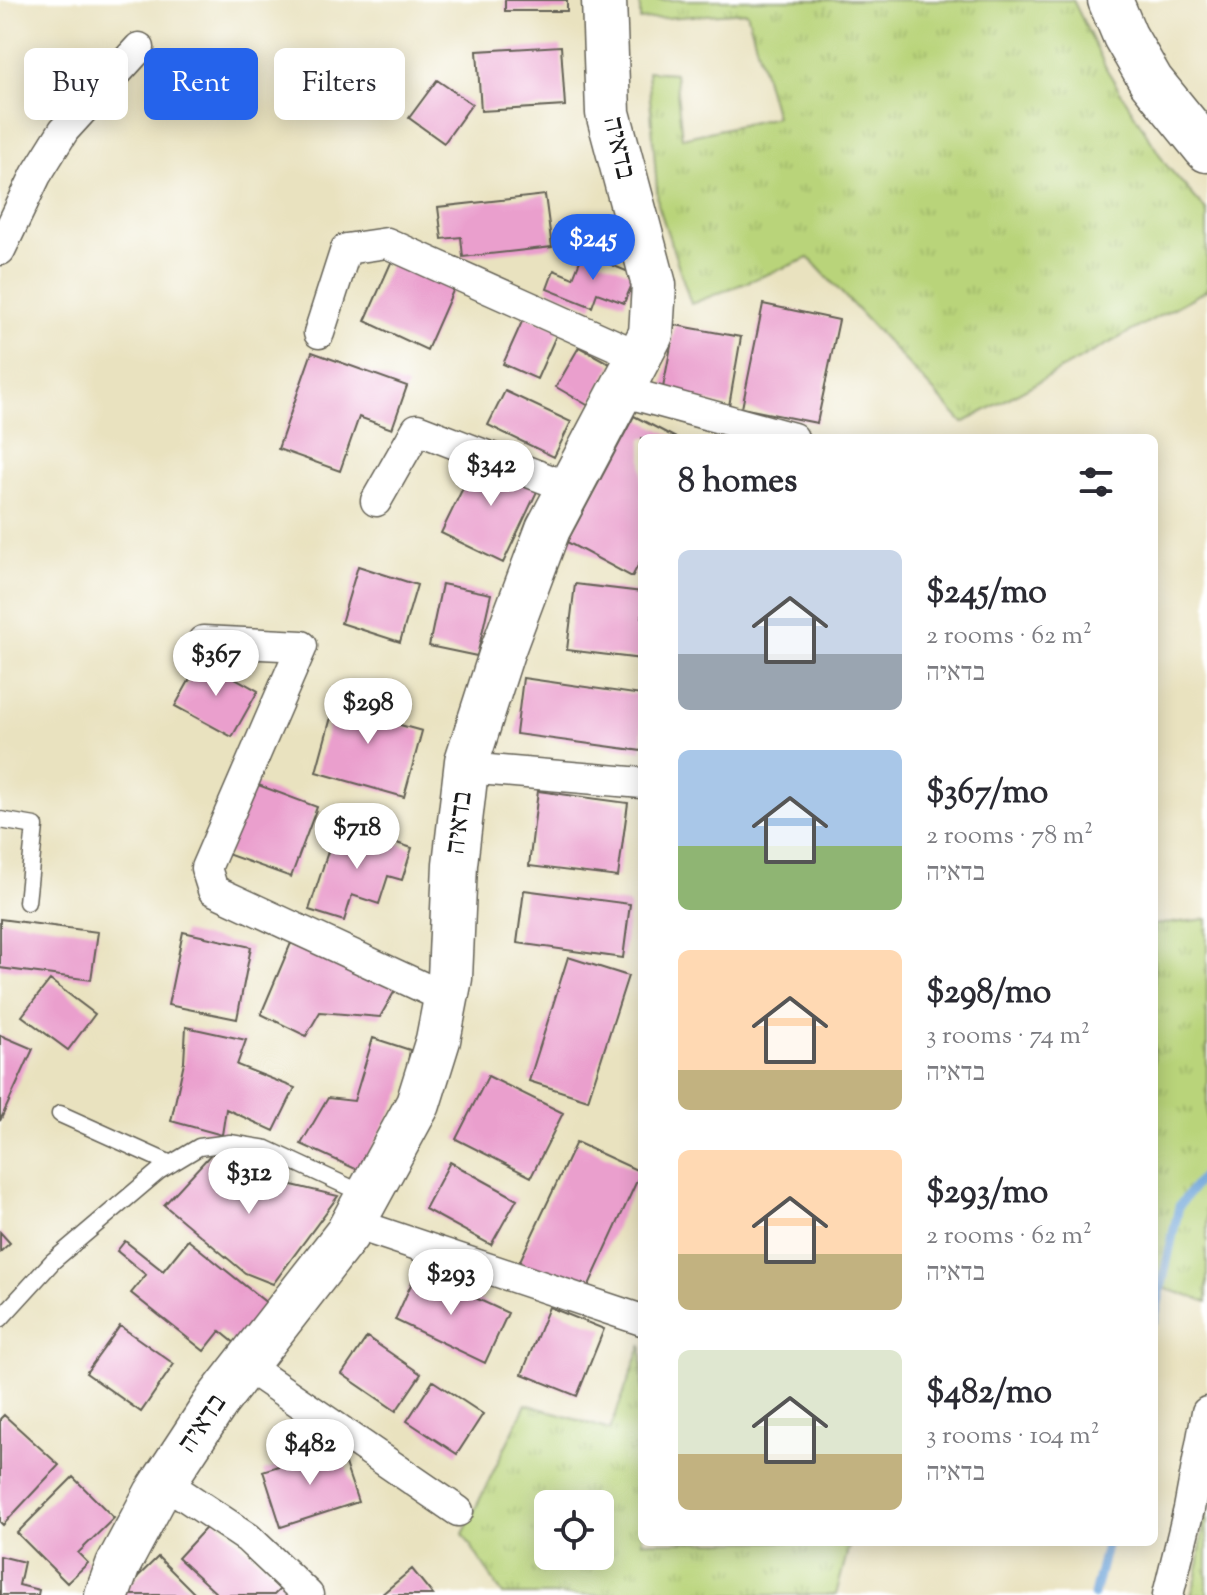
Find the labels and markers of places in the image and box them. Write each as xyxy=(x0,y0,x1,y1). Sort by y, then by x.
pin: $245 xyxy=(546,214,640,282)
pin: $342 xyxy=(444,440,538,508)
pin: $367 xyxy=(169,630,263,698)
pin: $298 xyxy=(321,678,415,746)
pin: $718 xyxy=(310,803,404,871)
pin: $312 xyxy=(202,1148,296,1216)
pin: $293 xyxy=(404,1249,498,1317)
pin: $482 xyxy=(263,1419,357,1487)

